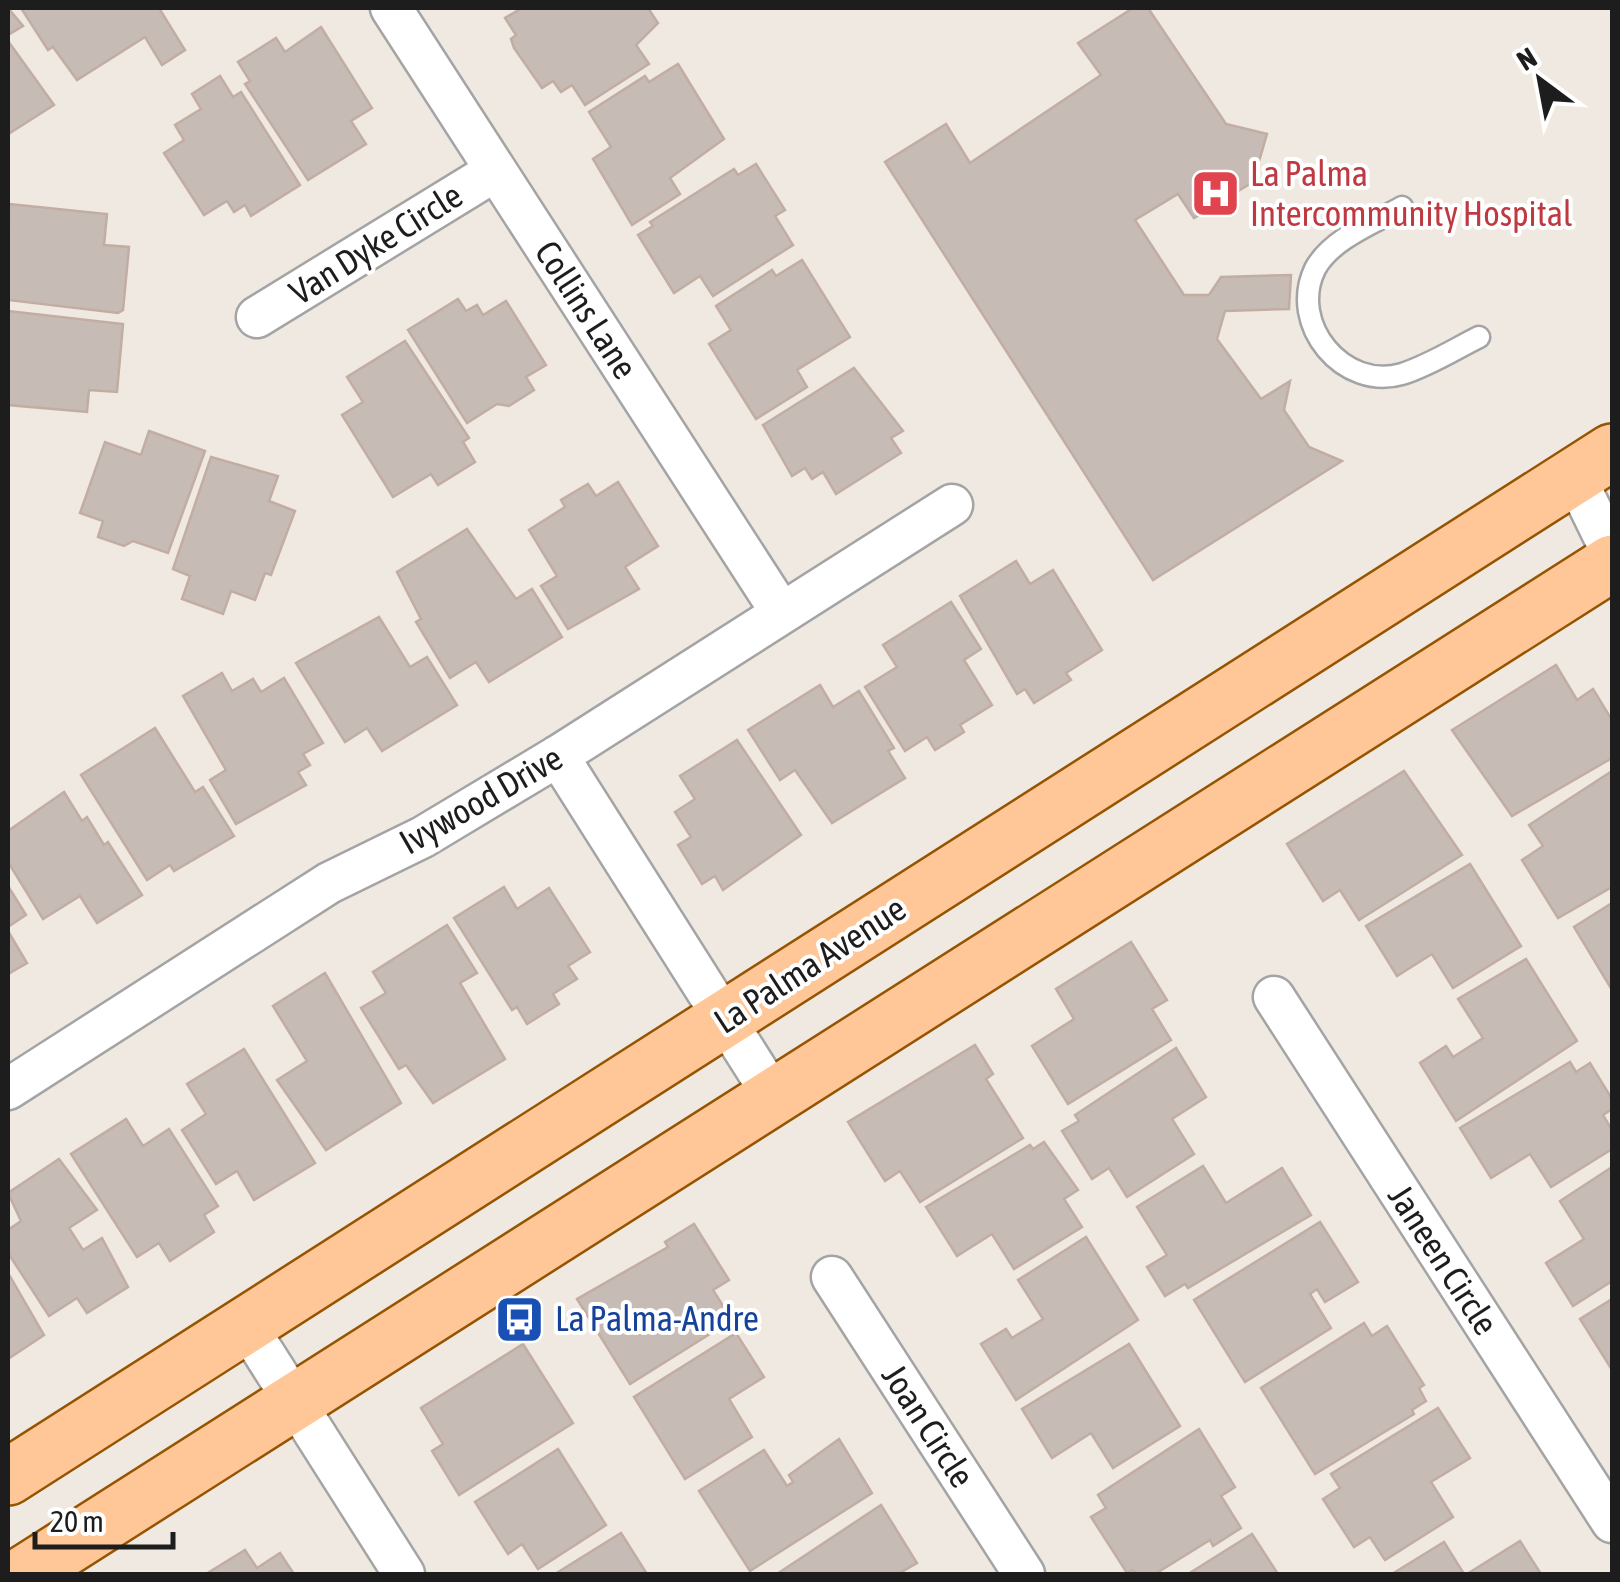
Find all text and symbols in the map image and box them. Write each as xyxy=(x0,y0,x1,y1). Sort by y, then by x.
north arrow xyxy=(1490,30,1590,130)
text: N xyxy=(1511,41,1542,77)
place label: La Palma Intercommunity Hospital xyxy=(1250,153,1572,233)
hospital icon: La Palma Intercommunity Hospital xyxy=(1189,168,1241,220)
street label: Van Dyke Circle xyxy=(282,174,469,312)
street label: Collins Lane xyxy=(528,233,646,386)
street label: Ivywood Drive xyxy=(392,737,569,862)
street label: La Palma Avenue xyxy=(706,888,913,1041)
street label: Janeen Circle xyxy=(1381,1177,1507,1342)
bus stop icon: La Palma-Andre xyxy=(494,1293,546,1345)
place label: La Palma-Andre xyxy=(555,1298,759,1338)
street label: Joan Circle xyxy=(875,1357,983,1494)
scale bar xyxy=(35,1487,172,1549)
text: 20 m xyxy=(50,1504,104,1538)

